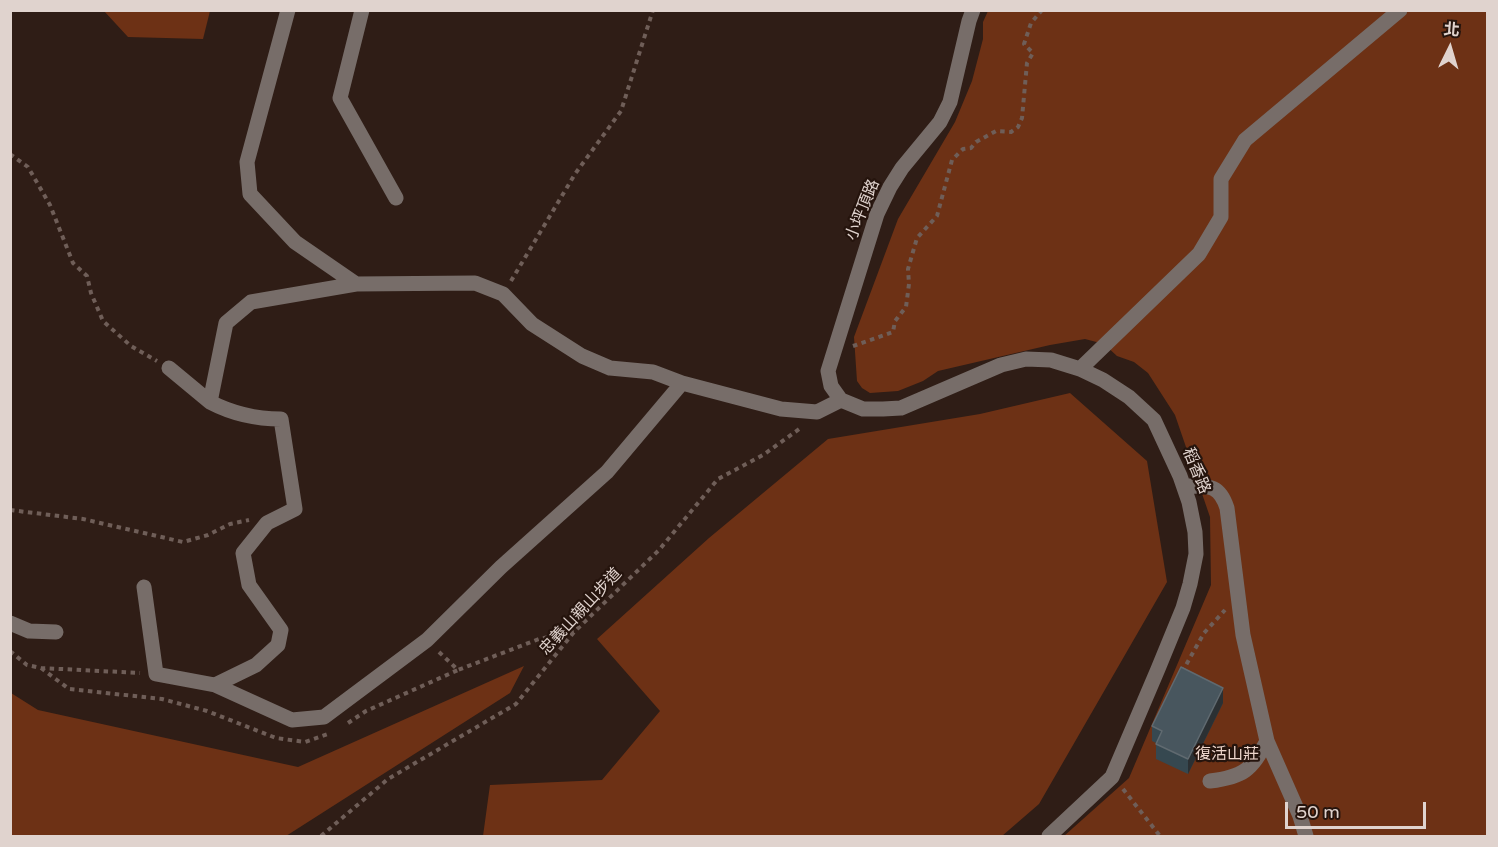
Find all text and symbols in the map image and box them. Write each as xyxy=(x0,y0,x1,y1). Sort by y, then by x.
north arrow xyxy=(1420,18,1480,78)
text: 北 xyxy=(1443,19,1460,41)
street label: 小坪頂路 xyxy=(842,177,884,243)
street label: 稻香路 xyxy=(1178,445,1214,497)
street label: 忠義山親山步道 xyxy=(536,564,626,660)
park label: 復活山莊 xyxy=(1195,745,1259,765)
scale bar xyxy=(1288,790,1429,828)
text: 50 m xyxy=(1296,801,1340,823)

